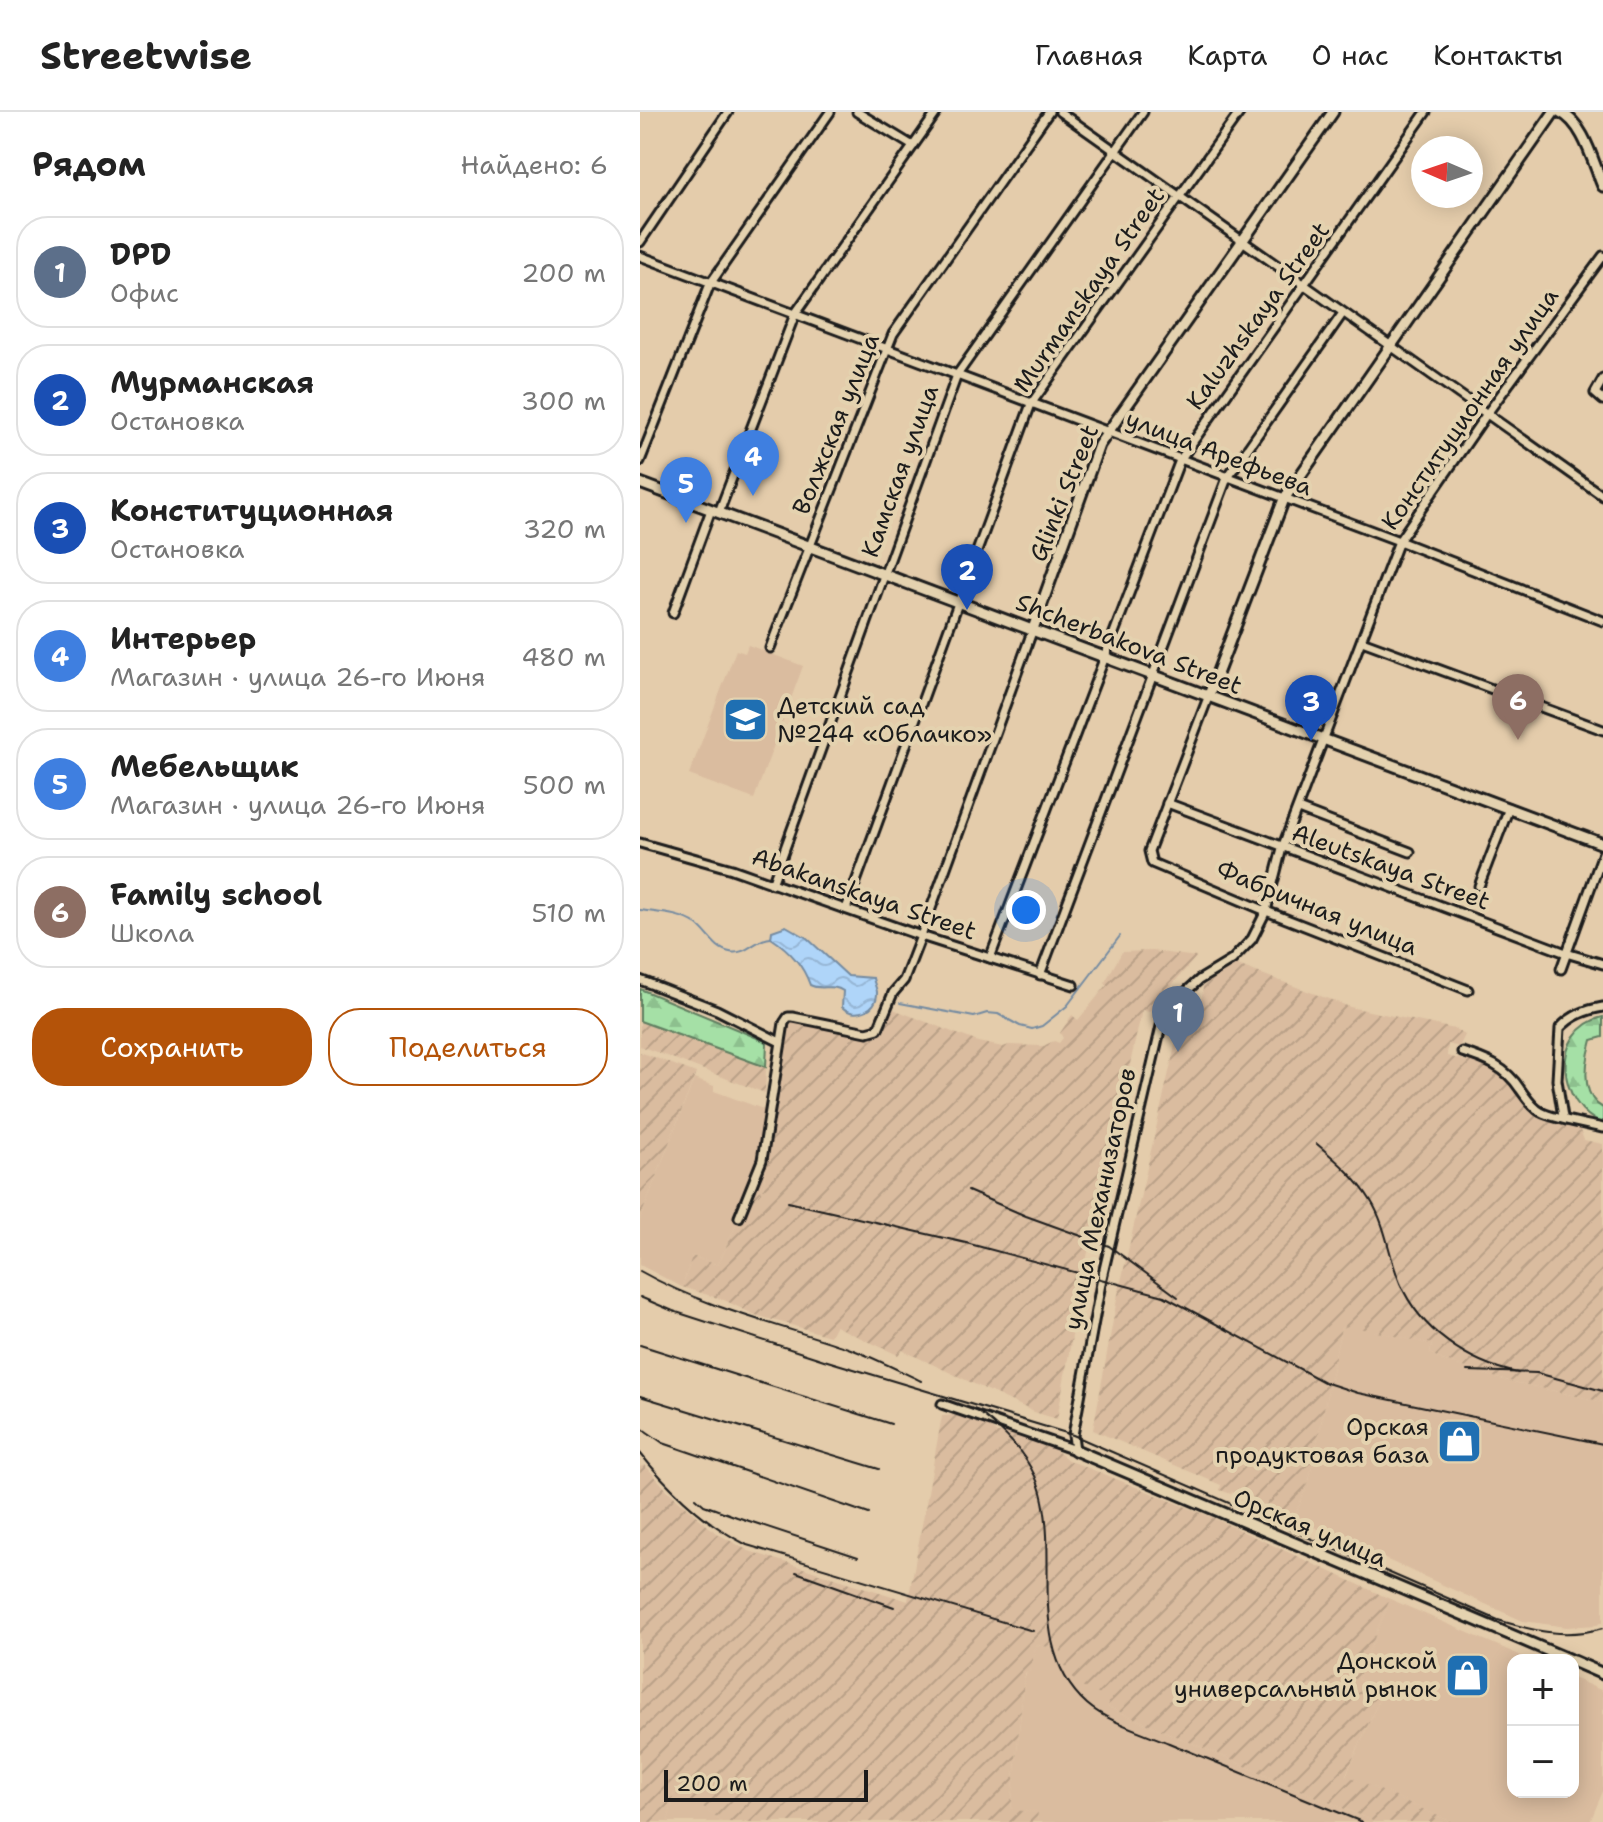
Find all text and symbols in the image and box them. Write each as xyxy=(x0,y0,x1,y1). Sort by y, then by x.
text: Streetwise xyxy=(40,30,252,81)
text: Главная xyxy=(1035,36,1143,74)
text: Карта xyxy=(1187,36,1267,74)
text: О нас xyxy=(1311,36,1389,74)
text: Контакты xyxy=(1433,36,1563,74)
north arrow xyxy=(1411,136,1483,208)
text: Рядом xyxy=(32,141,146,187)
text: Найдено: 6 xyxy=(461,147,608,182)
street label: Murmanskaya Street xyxy=(1006,181,1172,399)
street label: Kaluzhskaya Street xyxy=(1179,216,1337,416)
text: DPD xyxy=(110,234,171,275)
text: 1 xyxy=(54,255,66,290)
text: 200 m xyxy=(521,255,606,290)
text: Офис xyxy=(110,275,179,310)
street label: Конституционная улица xyxy=(1374,282,1566,536)
street label: Волжская улица xyxy=(785,329,887,519)
text: Мурманская xyxy=(110,362,314,403)
street label: Камская улица xyxy=(854,380,946,562)
text: 2 xyxy=(51,383,69,418)
text: 300 m xyxy=(521,383,606,418)
text: Остановка xyxy=(110,403,245,438)
street label: улица Арефьева xyxy=(1121,403,1317,503)
street label: Glinki Street xyxy=(1022,420,1106,566)
pin: 4 xyxy=(727,430,779,496)
pin: 5 xyxy=(660,457,712,523)
text: Конституционная xyxy=(110,490,394,531)
text: 3 xyxy=(51,511,69,546)
text: 320 m xyxy=(523,511,606,546)
text: Остановка xyxy=(110,531,245,566)
pin: 2 xyxy=(941,544,993,610)
street label: Shcherbakova Street xyxy=(1011,586,1247,702)
text: Интерьер xyxy=(110,618,256,659)
text: 4 xyxy=(51,639,69,674)
text: 480 m xyxy=(521,639,606,674)
text: Магазин · улица 26-го Июня xyxy=(110,659,486,694)
pin: 6 xyxy=(1492,674,1544,740)
pin: 3 xyxy=(1285,675,1337,741)
place label: Детский сад №244 «Облачко» xyxy=(777,690,992,750)
school or university icon: Детский сад №244 «Облачко» xyxy=(722,696,770,744)
text: Мебельщик xyxy=(110,746,299,787)
text: 5 xyxy=(52,767,68,802)
text: 500 m xyxy=(523,767,606,802)
text: Магазин · улица 26-го Июня xyxy=(110,787,486,822)
street label: Aleutskaya Street xyxy=(1288,816,1494,918)
street label: Abakanskaya Street xyxy=(748,841,980,947)
street label: Фабричная улица xyxy=(1212,853,1422,963)
text: Family school xyxy=(110,874,322,915)
your location xyxy=(1006,890,1046,930)
text: 6 xyxy=(51,895,69,930)
text: 510 m xyxy=(532,895,606,930)
text: Школа xyxy=(110,915,194,950)
pin: 1 xyxy=(1152,986,1204,1052)
button: Сохранить xyxy=(32,1008,312,1086)
button: Поделиться xyxy=(328,1008,608,1086)
street label: улица Механизаторов xyxy=(1057,1065,1143,1333)
place label: Орская продуктовая база xyxy=(1215,1411,1429,1471)
shop icon: Орская продуктовая база xyxy=(1436,1417,1484,1465)
street label: Орская улица xyxy=(1228,1481,1392,1575)
place label: Донской универсальный рынок xyxy=(1174,1645,1437,1705)
shop icon: Донской универсальный рынок xyxy=(1444,1651,1492,1699)
map controls xyxy=(1507,1654,1579,1798)
button: + xyxy=(1507,1654,1579,1726)
button: − xyxy=(1507,1726,1579,1798)
scale bar xyxy=(664,1766,868,1802)
text: 200 m xyxy=(676,1769,748,1798)

